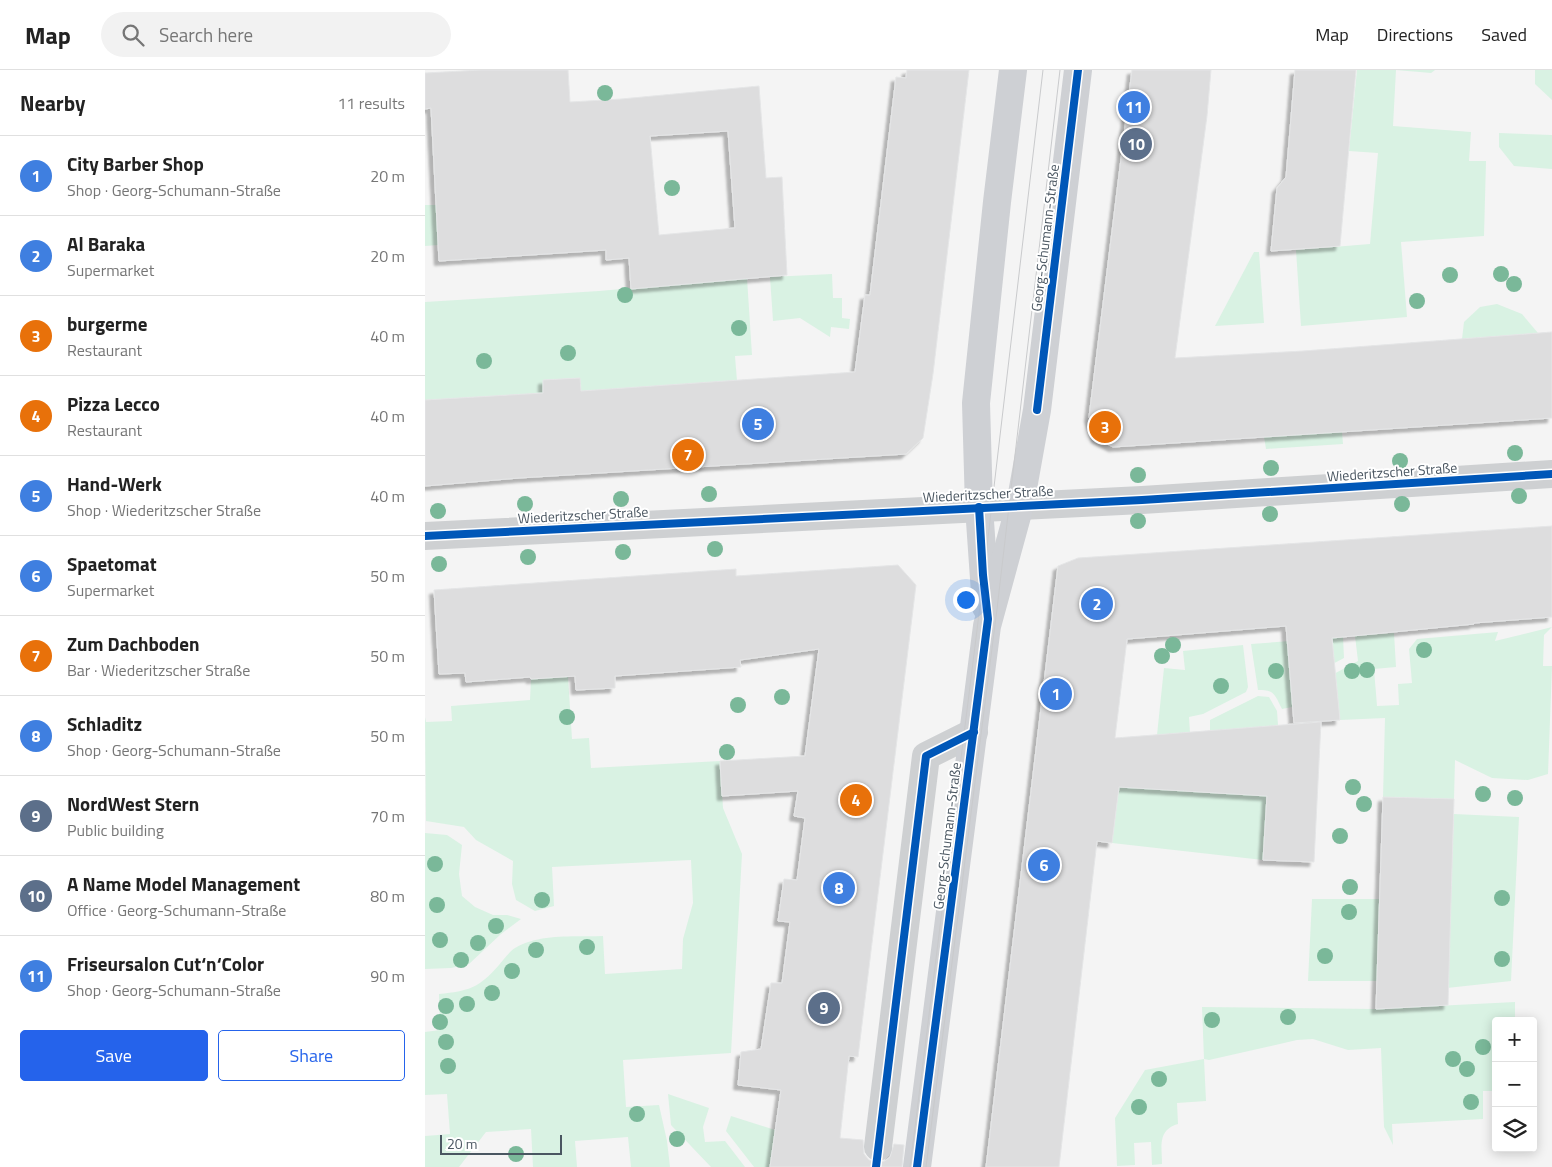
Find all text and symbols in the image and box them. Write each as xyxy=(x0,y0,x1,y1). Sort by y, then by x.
search box xyxy=(101,12,451,57)
text: Map xyxy=(25,17,71,53)
text: Search here xyxy=(159,20,253,49)
icon: search xyxy=(119,21,147,49)
text: Map xyxy=(1315,21,1349,48)
text: Directions xyxy=(1377,21,1453,48)
text: Saved xyxy=(1481,21,1527,48)
text: Nearby xyxy=(20,87,85,119)
pin: 11 xyxy=(1118,88,1150,126)
text: 11 results xyxy=(337,91,405,115)
pin: 10 xyxy=(1120,125,1152,163)
text: City Barber Shop xyxy=(67,149,204,178)
street label: Georg-Schumann-Straße xyxy=(1025,163,1064,313)
text: 1 xyxy=(32,164,40,188)
text: 20 m xyxy=(370,164,405,188)
text: Shop · Georg-Schumann-Straße xyxy=(67,178,281,202)
text: Al Baraka xyxy=(67,229,145,258)
text: 2 xyxy=(32,244,40,268)
text: 20 m xyxy=(370,244,405,268)
text: Supermarket xyxy=(67,258,154,282)
text: burgerme xyxy=(67,309,147,338)
text: 3 xyxy=(32,324,40,348)
text: 40 m xyxy=(370,324,405,348)
text: Restaurant xyxy=(67,338,142,362)
text: Pizza Lecco xyxy=(67,389,160,418)
text: 4 xyxy=(32,404,40,428)
text: 40 m xyxy=(370,404,405,428)
pin: 5 xyxy=(742,405,774,443)
pin: 3 xyxy=(1089,408,1121,446)
text: Restaurant xyxy=(67,418,142,442)
pin: 7 xyxy=(672,436,704,474)
street label: Wiederitzscher Straße xyxy=(1326,456,1458,487)
text: Hand-Werk xyxy=(67,469,162,498)
street label: Wiederitzscher Straße xyxy=(922,480,1054,507)
text: 5 xyxy=(32,484,40,508)
text: 40 m xyxy=(370,484,405,508)
text: Shop · Wiederitzscher Straße xyxy=(67,498,261,522)
street label: Wiederitzscher Straße xyxy=(517,501,649,528)
text: Spaetomat xyxy=(67,549,157,578)
text: 6 xyxy=(32,564,40,588)
text: 50 m xyxy=(370,564,405,588)
text: Supermarket xyxy=(67,578,154,602)
pin: 2 xyxy=(1081,585,1113,623)
your location xyxy=(953,587,979,613)
text: Zum Dachboden xyxy=(67,629,199,658)
text: 7 xyxy=(32,644,40,668)
text: 50 m xyxy=(370,644,405,668)
text: Bar · Wiederitzscher Straße xyxy=(67,658,250,682)
pin: 1 xyxy=(1040,675,1072,713)
text: Schladitz xyxy=(67,709,142,738)
text: 8 xyxy=(32,724,40,748)
text: 50 m xyxy=(370,724,405,748)
text: Shop · Georg-Schumann-Straße xyxy=(67,738,281,762)
street label: Georg-Schumann-Straße xyxy=(927,761,966,911)
pin: 4 xyxy=(840,781,872,819)
text: NordWest Stern xyxy=(67,789,199,818)
text: 9 xyxy=(32,804,40,828)
text: 70 m xyxy=(370,804,405,828)
text: Public building xyxy=(67,818,164,842)
pin: 6 xyxy=(1028,846,1060,884)
text: A Name Model Management xyxy=(67,869,300,898)
pin: 8 xyxy=(823,869,855,907)
text: 10 xyxy=(27,884,45,908)
text: 80 m xyxy=(370,884,405,908)
text: Office · Georg-Schumann-Straße xyxy=(67,898,286,922)
text: Friseursalon Cut‘n‘Color xyxy=(67,949,264,978)
text: 11 xyxy=(27,964,45,988)
text: 90 m xyxy=(370,964,405,988)
text: Shop · Georg-Schumann-Straße xyxy=(67,978,281,1002)
pin: 9 xyxy=(808,989,840,1027)
map controls xyxy=(1492,1017,1537,1152)
button: + xyxy=(1492,1017,1537,1062)
button: Save xyxy=(20,1030,208,1081)
button: Share xyxy=(218,1030,405,1081)
button: − xyxy=(1492,1062,1537,1107)
button: layers xyxy=(1492,1107,1537,1152)
scale bar xyxy=(440,1132,563,1155)
text: 20 m xyxy=(447,1133,477,1154)

